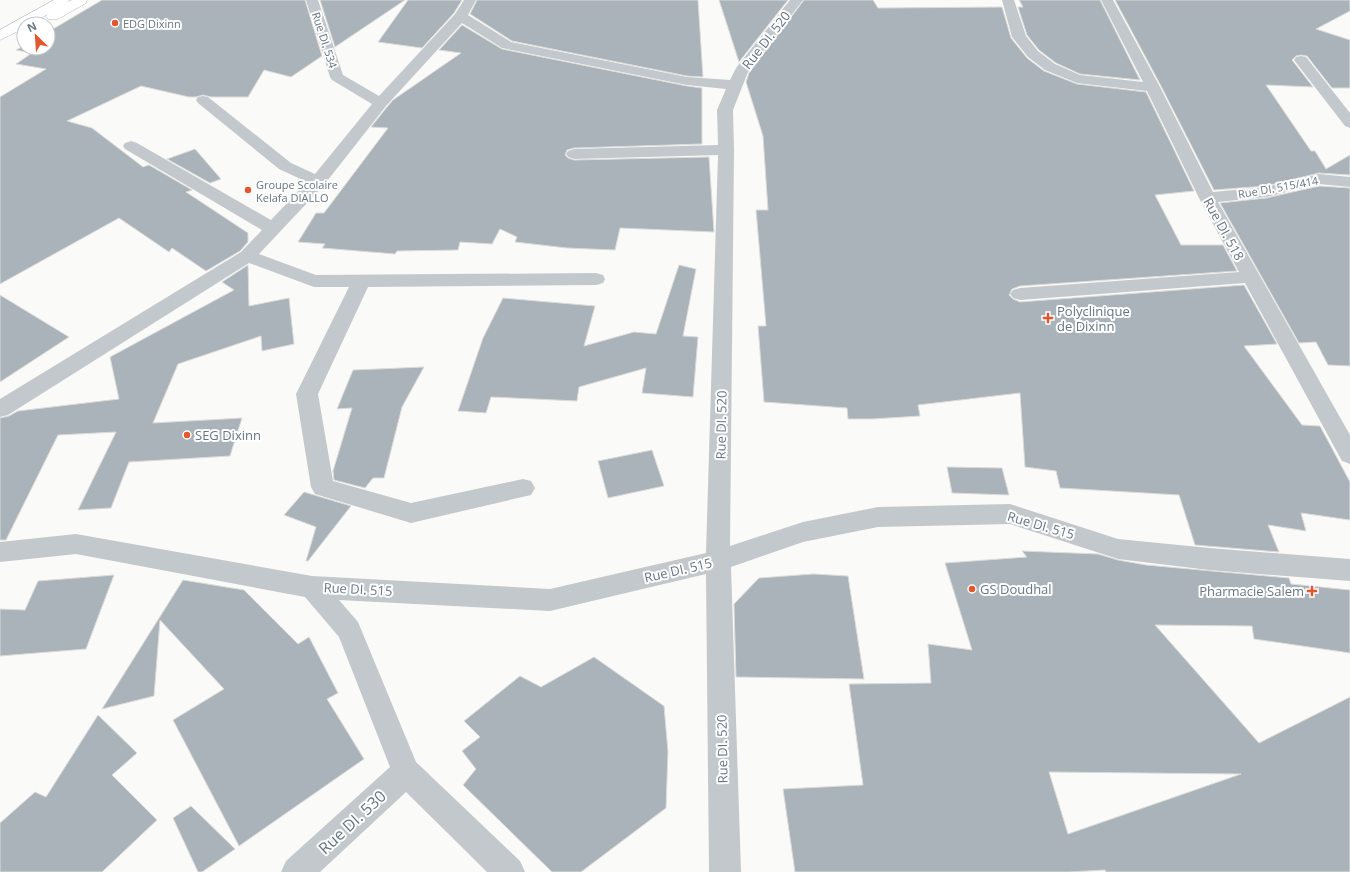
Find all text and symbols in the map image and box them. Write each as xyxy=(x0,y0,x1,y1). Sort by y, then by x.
street label: Rue DI. 520 xyxy=(738,7,794,73)
street label: Rue DI. 534 xyxy=(309,10,341,71)
north arrow xyxy=(16,16,56,56)
place label: EDG Dixinn xyxy=(123,16,181,31)
text: N xyxy=(24,18,39,35)
marker: EDG Dixinn xyxy=(110,18,120,28)
street label: Rue DI. 515/414 xyxy=(1237,172,1320,201)
place label: Groupe Scolaire Kelafa DIALLO xyxy=(256,177,338,205)
marker: Groupe Scolaire Kelafa DIALLO xyxy=(243,185,253,195)
street label: Rue DI. 518 xyxy=(1199,195,1249,263)
place label: Polyclinique de Dixinn xyxy=(1057,302,1130,335)
marker: Polyclinique de Dixinn xyxy=(1042,312,1054,324)
street label: Rue DI. 520 xyxy=(711,390,731,460)
place label: SEG Dixinn xyxy=(195,426,261,444)
marker: SEG Dixinn xyxy=(182,430,192,440)
street label: Rue DI. 515 xyxy=(1005,507,1077,543)
street label: Rue DI. 515 xyxy=(642,553,714,587)
street label: Rue DI. 515 xyxy=(323,578,393,600)
place label: GS Doudhal xyxy=(980,580,1052,598)
place label: Pharmacie Salem xyxy=(1199,582,1304,600)
marker: GS Doudhal xyxy=(967,584,977,594)
marker: Pharmacie Salem xyxy=(1307,586,1317,596)
street label: Rue DI. 520 xyxy=(712,714,732,784)
street label: Rue DI. 530 xyxy=(314,785,390,859)

